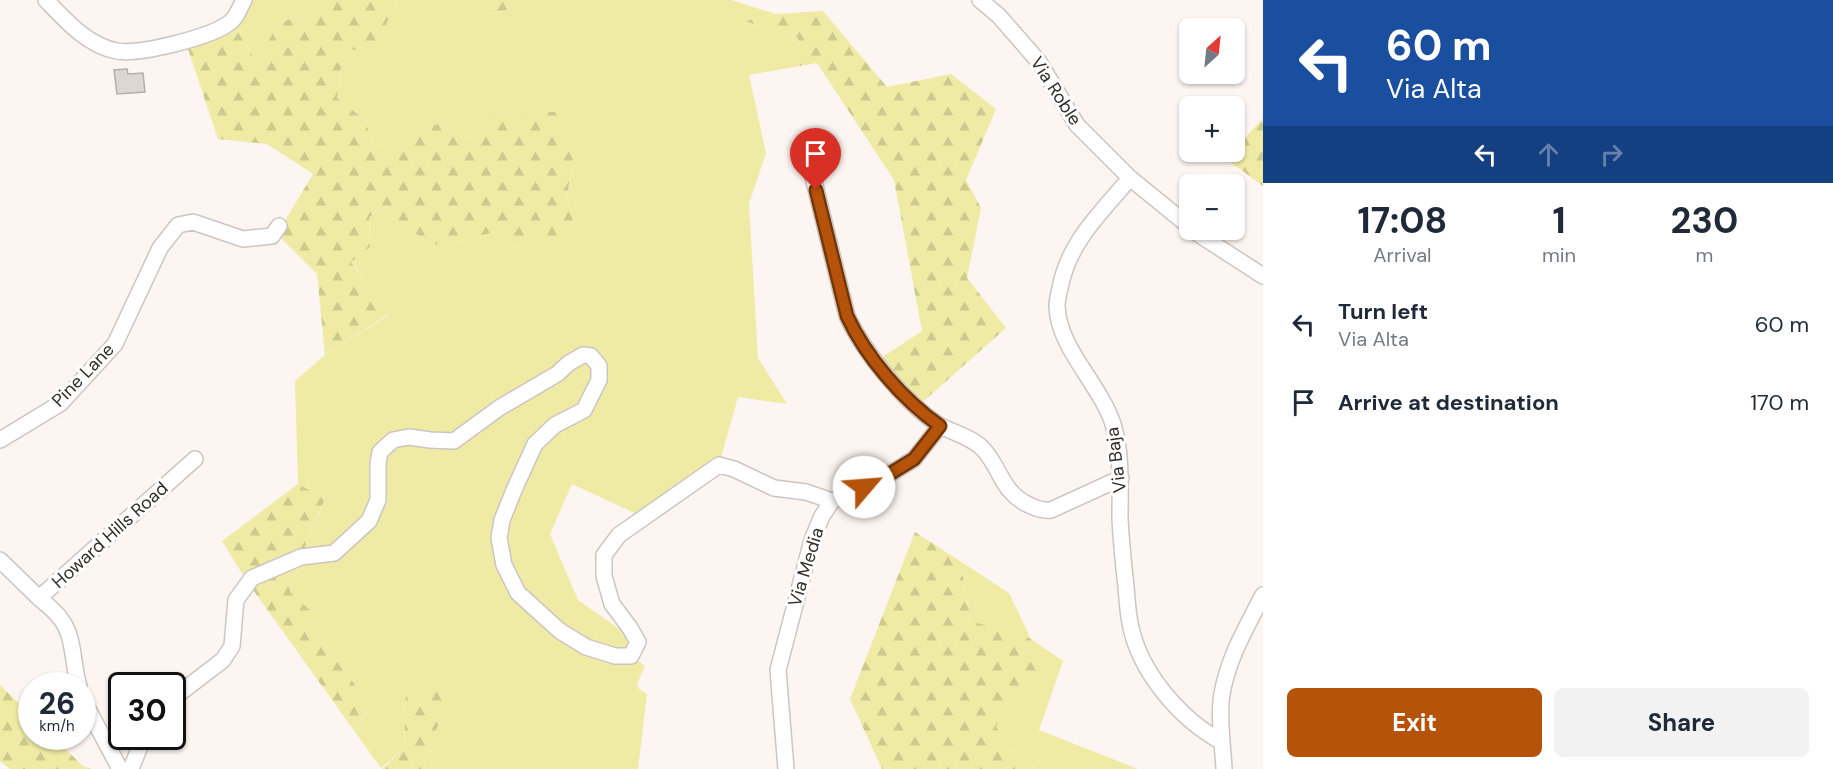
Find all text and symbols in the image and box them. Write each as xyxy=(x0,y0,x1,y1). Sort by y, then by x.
north arrow xyxy=(1179,18,1245,84)
map controls xyxy=(1179,18,1245,240)
text: 60 m xyxy=(1386,18,1492,73)
icon: left xyxy=(1287,24,1365,102)
street label: Via Roble xyxy=(1025,52,1087,130)
text: Via Alta xyxy=(1386,71,1482,106)
button: + xyxy=(1179,96,1245,162)
pin xyxy=(790,128,841,190)
icon: arrive xyxy=(799,137,832,170)
icon: left xyxy=(1469,138,1502,171)
icon: ahead xyxy=(1532,138,1565,171)
icon: right xyxy=(1595,138,1628,171)
button: − xyxy=(1179,174,1245,240)
text: 17:08 xyxy=(1358,197,1447,244)
text: 1 xyxy=(1552,197,1565,244)
text: 230 xyxy=(1671,197,1738,244)
text: Arrival xyxy=(1373,242,1432,268)
text: min xyxy=(1542,242,1576,268)
text: m xyxy=(1696,242,1713,268)
text: Turn left xyxy=(1338,297,1428,326)
icon: left xyxy=(1287,308,1320,341)
text: 60 m xyxy=(1755,310,1809,339)
text: Via Alta xyxy=(1338,326,1409,352)
street label: Pine Lane xyxy=(47,338,119,412)
icon: arrive xyxy=(1287,386,1320,419)
text: Arrive at destination xyxy=(1338,388,1559,417)
text: 170 m xyxy=(1750,388,1809,417)
street label: Via Baja xyxy=(1100,426,1132,494)
position arrow xyxy=(832,455,896,519)
street label: Howard Hills Road xyxy=(47,476,173,594)
street label: Via Media xyxy=(783,524,829,610)
speed limit sign: 30 xyxy=(108,672,186,750)
text: 26 xyxy=(39,684,75,723)
button: Exit xyxy=(1287,688,1542,757)
button: Share xyxy=(1554,688,1809,757)
text: km/h xyxy=(39,716,75,736)

